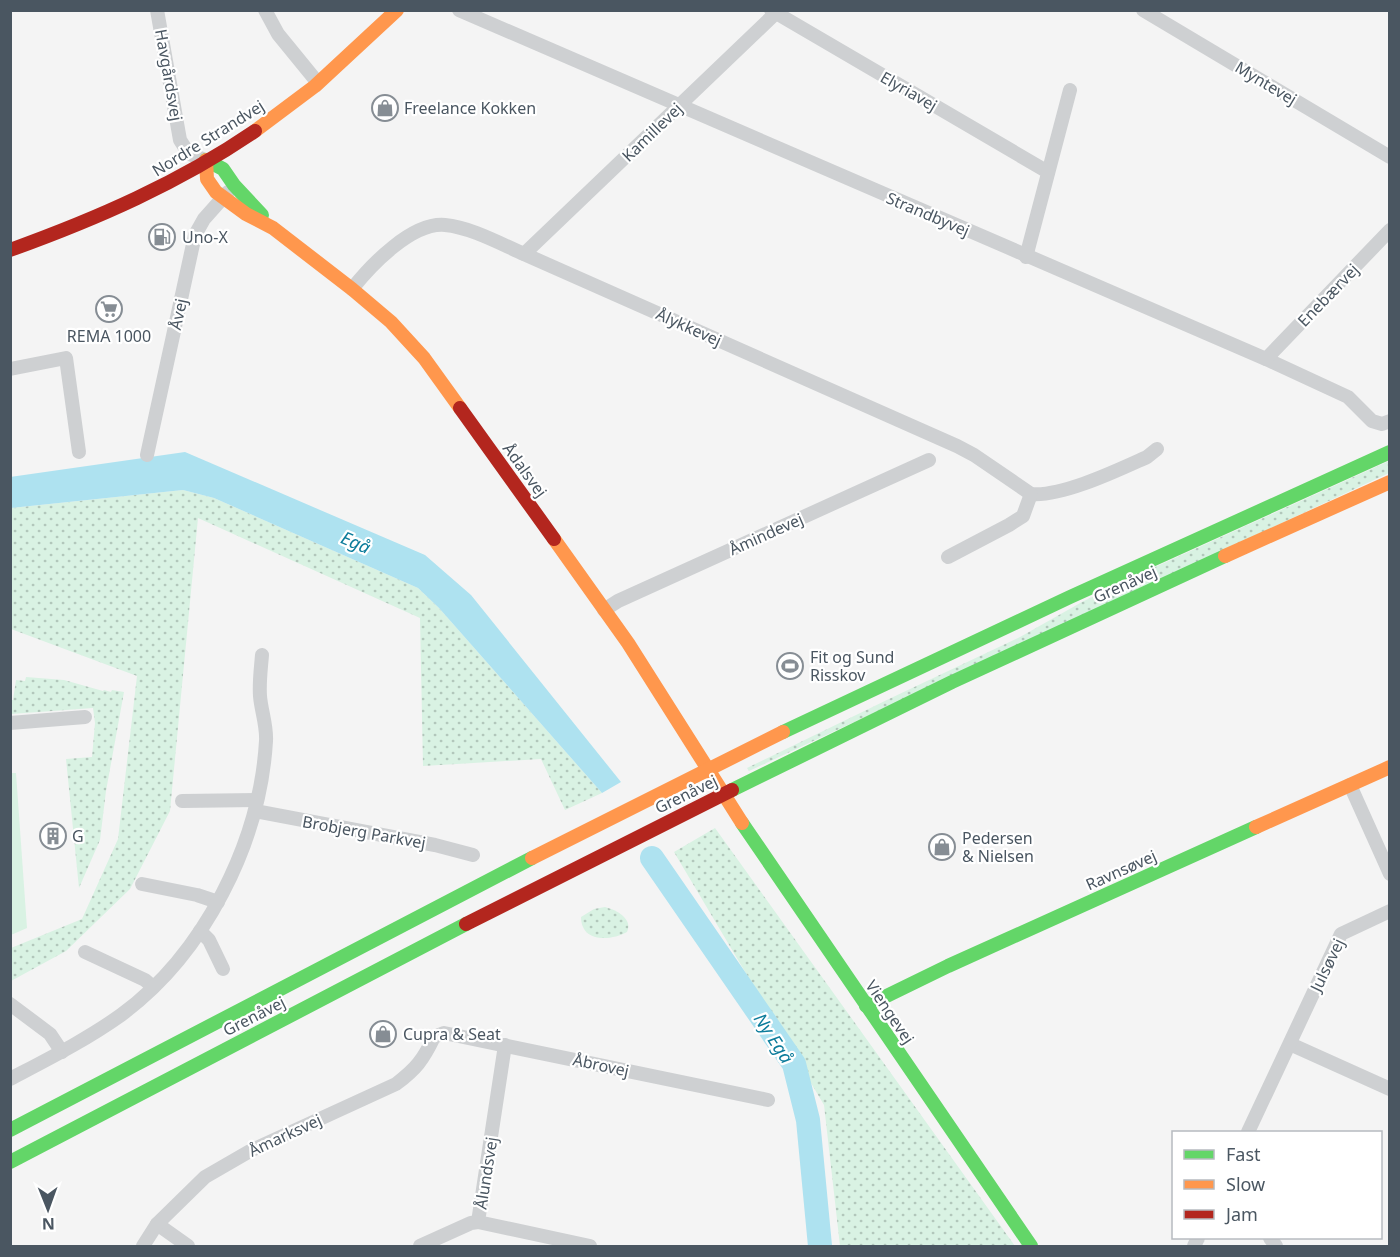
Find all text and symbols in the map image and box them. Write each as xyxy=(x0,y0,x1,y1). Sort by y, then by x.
street label: Havgårdsvej xyxy=(150,27,188,123)
street label: Myntevej xyxy=(1231,56,1301,110)
street label: Elyriavej xyxy=(877,66,941,116)
shop icon: Freelance Kokken xyxy=(370,93,400,123)
street label: Nordre Strandvej xyxy=(148,95,268,181)
place label: Freelance Kokken xyxy=(404,97,536,119)
street label: Kamillevej xyxy=(617,98,687,166)
street label: Strandbyvej xyxy=(883,187,973,241)
fuel station icon: Uno-X xyxy=(147,222,177,252)
place label: Uno-X xyxy=(182,226,228,248)
street label: Enebærvej xyxy=(1293,259,1363,331)
supermarket icon: REMA 1000 xyxy=(94,294,124,324)
street label: Åvej xyxy=(164,296,192,332)
street label: Ålykkevej xyxy=(653,303,725,351)
place label: REMA 1000 xyxy=(67,325,151,347)
street label: Ådalsvej xyxy=(498,438,552,502)
street label: Åmindevej xyxy=(725,508,807,560)
water label: Egå xyxy=(338,525,374,559)
street label: Grenåvej xyxy=(1090,560,1160,608)
place label: Fit og Sund Risskov xyxy=(810,646,894,686)
sports icon: Fit og Sund Risskov xyxy=(775,651,805,681)
street label: Grenåvej xyxy=(651,769,721,819)
street label: Brobjerg Parkvej xyxy=(301,810,427,854)
building icon: G xyxy=(38,821,68,851)
place label: G xyxy=(72,825,84,847)
place label: Pedersen & Nielsen xyxy=(962,827,1034,867)
shop icon: Pedersen & Nielsen xyxy=(927,832,957,862)
street label: Ravnsøvej xyxy=(1082,845,1160,895)
street label: Julsøvej xyxy=(1304,935,1349,997)
street label: Viengevej xyxy=(861,976,919,1048)
street label: Grenåvej xyxy=(219,991,289,1041)
water label: Ny Egå xyxy=(749,1008,799,1068)
shop icon: Cupra & Seat xyxy=(368,1019,398,1049)
place label: Cupra & Seat xyxy=(403,1023,501,1045)
street label: Åbrovej xyxy=(571,1048,631,1082)
street label: Åmarksvej xyxy=(245,1108,325,1162)
legend xyxy=(1172,1131,1382,1239)
street label: Ålundsvej xyxy=(469,1135,503,1211)
text: Fast xyxy=(1226,1142,1261,1166)
text: Slow xyxy=(1226,1172,1265,1196)
north arrow xyxy=(18,1179,78,1239)
text: Jam xyxy=(1224,1202,1258,1226)
text: N xyxy=(42,1213,55,1235)

